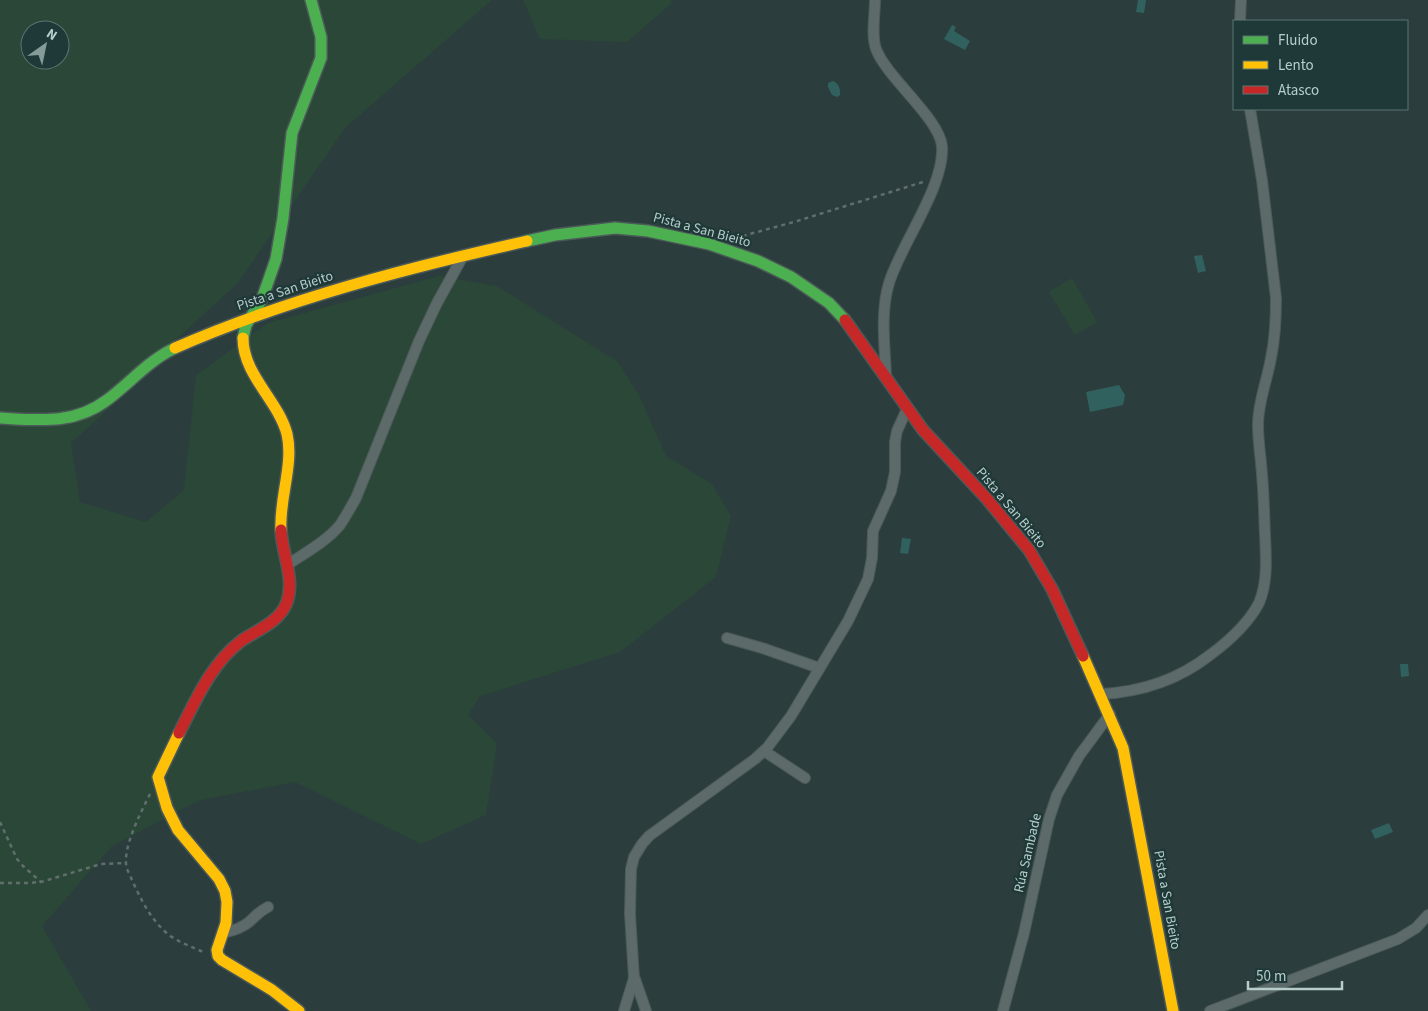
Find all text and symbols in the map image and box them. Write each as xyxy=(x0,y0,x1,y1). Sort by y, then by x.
north arrow xyxy=(20,20,70,70)
legend xyxy=(1233,20,1408,110)
text: N xyxy=(42,24,61,46)
text: Fluido xyxy=(1278,30,1318,51)
text: Lento xyxy=(1278,55,1314,76)
text: Atasco xyxy=(1278,80,1319,101)
street label: Pista a San Bieito xyxy=(651,207,753,253)
street label: Pista a San Bieito xyxy=(234,266,336,316)
street label: Pista a San Bieito xyxy=(971,463,1051,553)
street label: Rúa Sambade xyxy=(1009,811,1047,895)
street label: Pista a San Bieito xyxy=(1148,849,1186,951)
scale bar xyxy=(1248,958,1342,990)
text: 50 m xyxy=(1256,966,1286,987)

